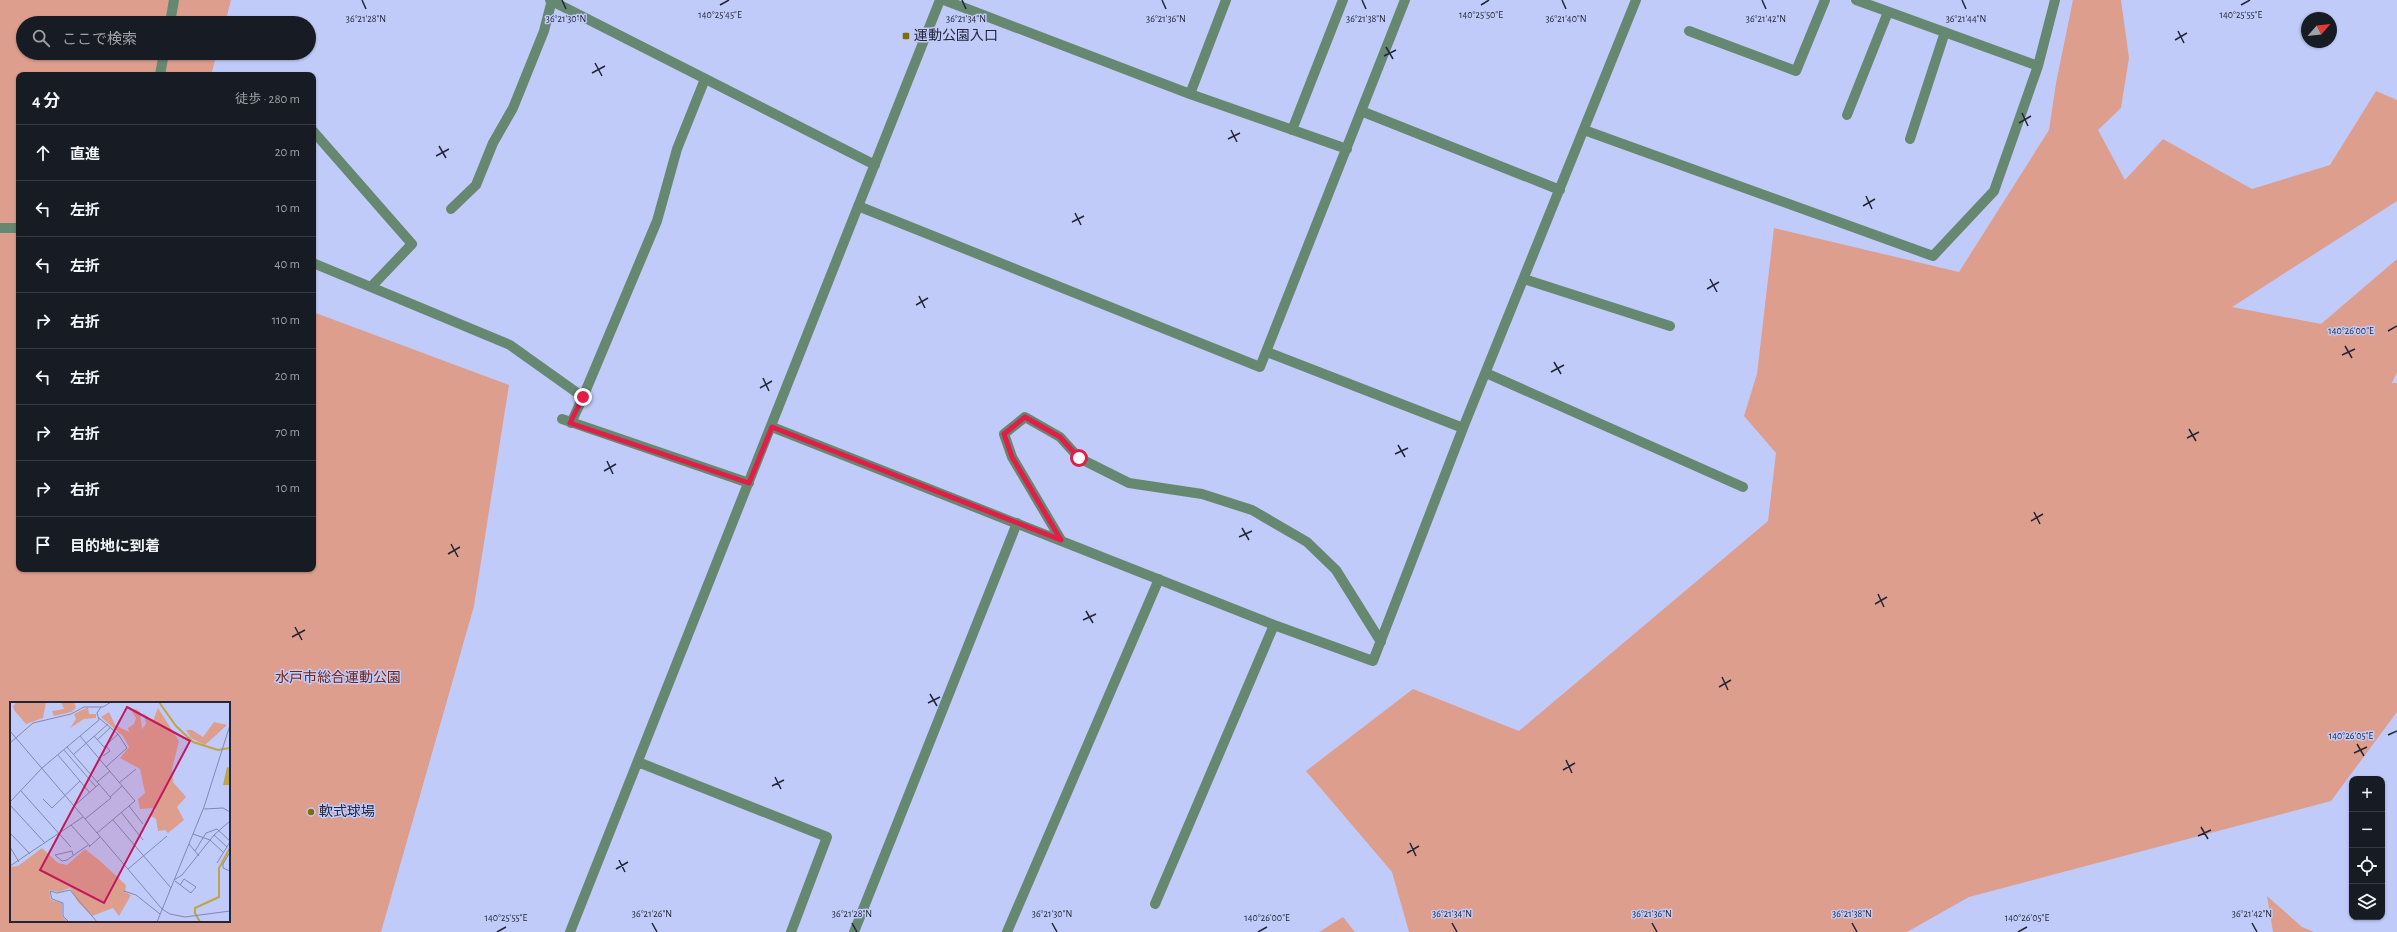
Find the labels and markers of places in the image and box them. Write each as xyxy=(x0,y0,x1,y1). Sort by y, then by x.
place label: 運動公園入口 xyxy=(914,28,998,43)
marker: 運動公園入口 xyxy=(901,31,911,41)
place label: 軟式球場 xyxy=(319,804,375,819)
marker: 軟式球場 xyxy=(306,807,316,817)

